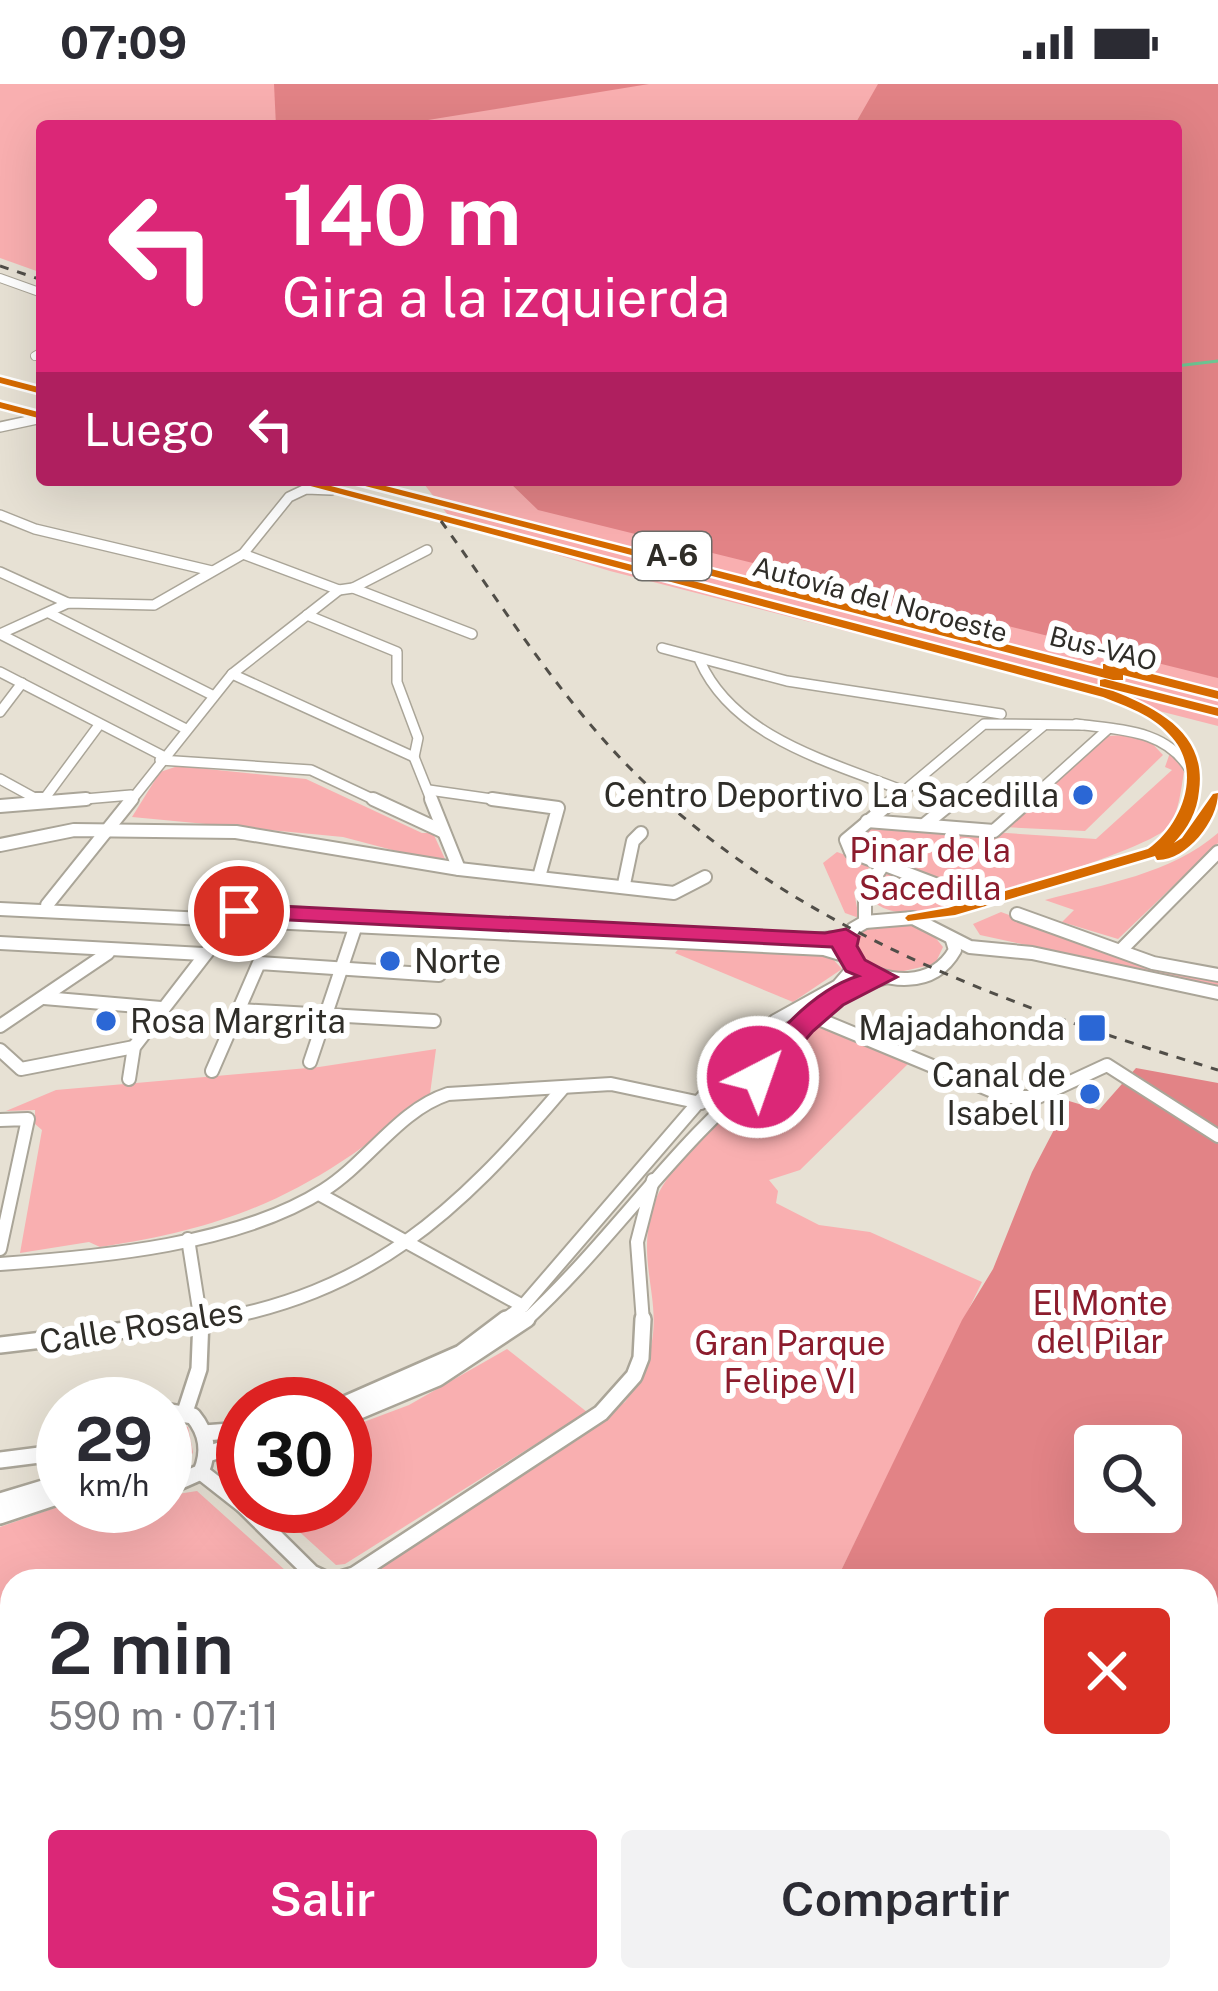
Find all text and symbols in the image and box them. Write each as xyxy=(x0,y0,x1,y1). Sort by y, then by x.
text: 07:09 xyxy=(60,16,187,69)
text: 140 m xyxy=(282,165,521,264)
icon: left xyxy=(84,168,240,324)
text: Gira a la izquierda xyxy=(282,266,730,329)
icon: left xyxy=(238,396,304,462)
text: Luego xyxy=(84,403,214,456)
road number: A-6 xyxy=(633,532,711,580)
street label: Autovía del Noroeste xyxy=(749,550,1011,648)
street label: Bus-VAO xyxy=(1046,619,1160,677)
place label: Centro Deportivo La Sacedilla xyxy=(604,776,1059,814)
marker: Centro Deportivo La Sacedilla xyxy=(1070,782,1096,808)
park label: Pinar de la Sacedilla xyxy=(849,831,1011,907)
pin xyxy=(188,860,290,962)
icon: arrive xyxy=(206,878,272,944)
place label: Norte xyxy=(414,942,501,980)
marker: Norte xyxy=(377,948,403,974)
place label: Rosa Margrita xyxy=(130,1002,346,1040)
marker: Rosa Margrita xyxy=(93,1008,119,1034)
place label: Majadahonda xyxy=(858,1009,1065,1047)
marker: Majadahonda xyxy=(1076,1012,1108,1044)
position arrow xyxy=(695,1014,821,1140)
place label: Canal de Isabel II xyxy=(932,1056,1066,1132)
marker: Canal de Isabel II xyxy=(1077,1081,1103,1107)
park label: El Monte del Pilar xyxy=(1032,1284,1168,1360)
street label: Calle Rosales xyxy=(36,1291,246,1361)
park label: Gran Parque Felipe VI xyxy=(695,1324,885,1400)
speed limit sign: 30 xyxy=(216,1377,372,1533)
text: 29 xyxy=(75,1404,153,1475)
map controls xyxy=(1074,1425,1182,1533)
button: search xyxy=(1074,1425,1182,1533)
text: km/h xyxy=(79,1467,149,1503)
text: 2 min xyxy=(48,1606,234,1690)
button: close xyxy=(1044,1608,1170,1734)
text: 590 m · 07:11 xyxy=(48,1693,279,1739)
button: Salir xyxy=(48,1830,597,1968)
button: Compartir xyxy=(621,1830,1170,1968)

